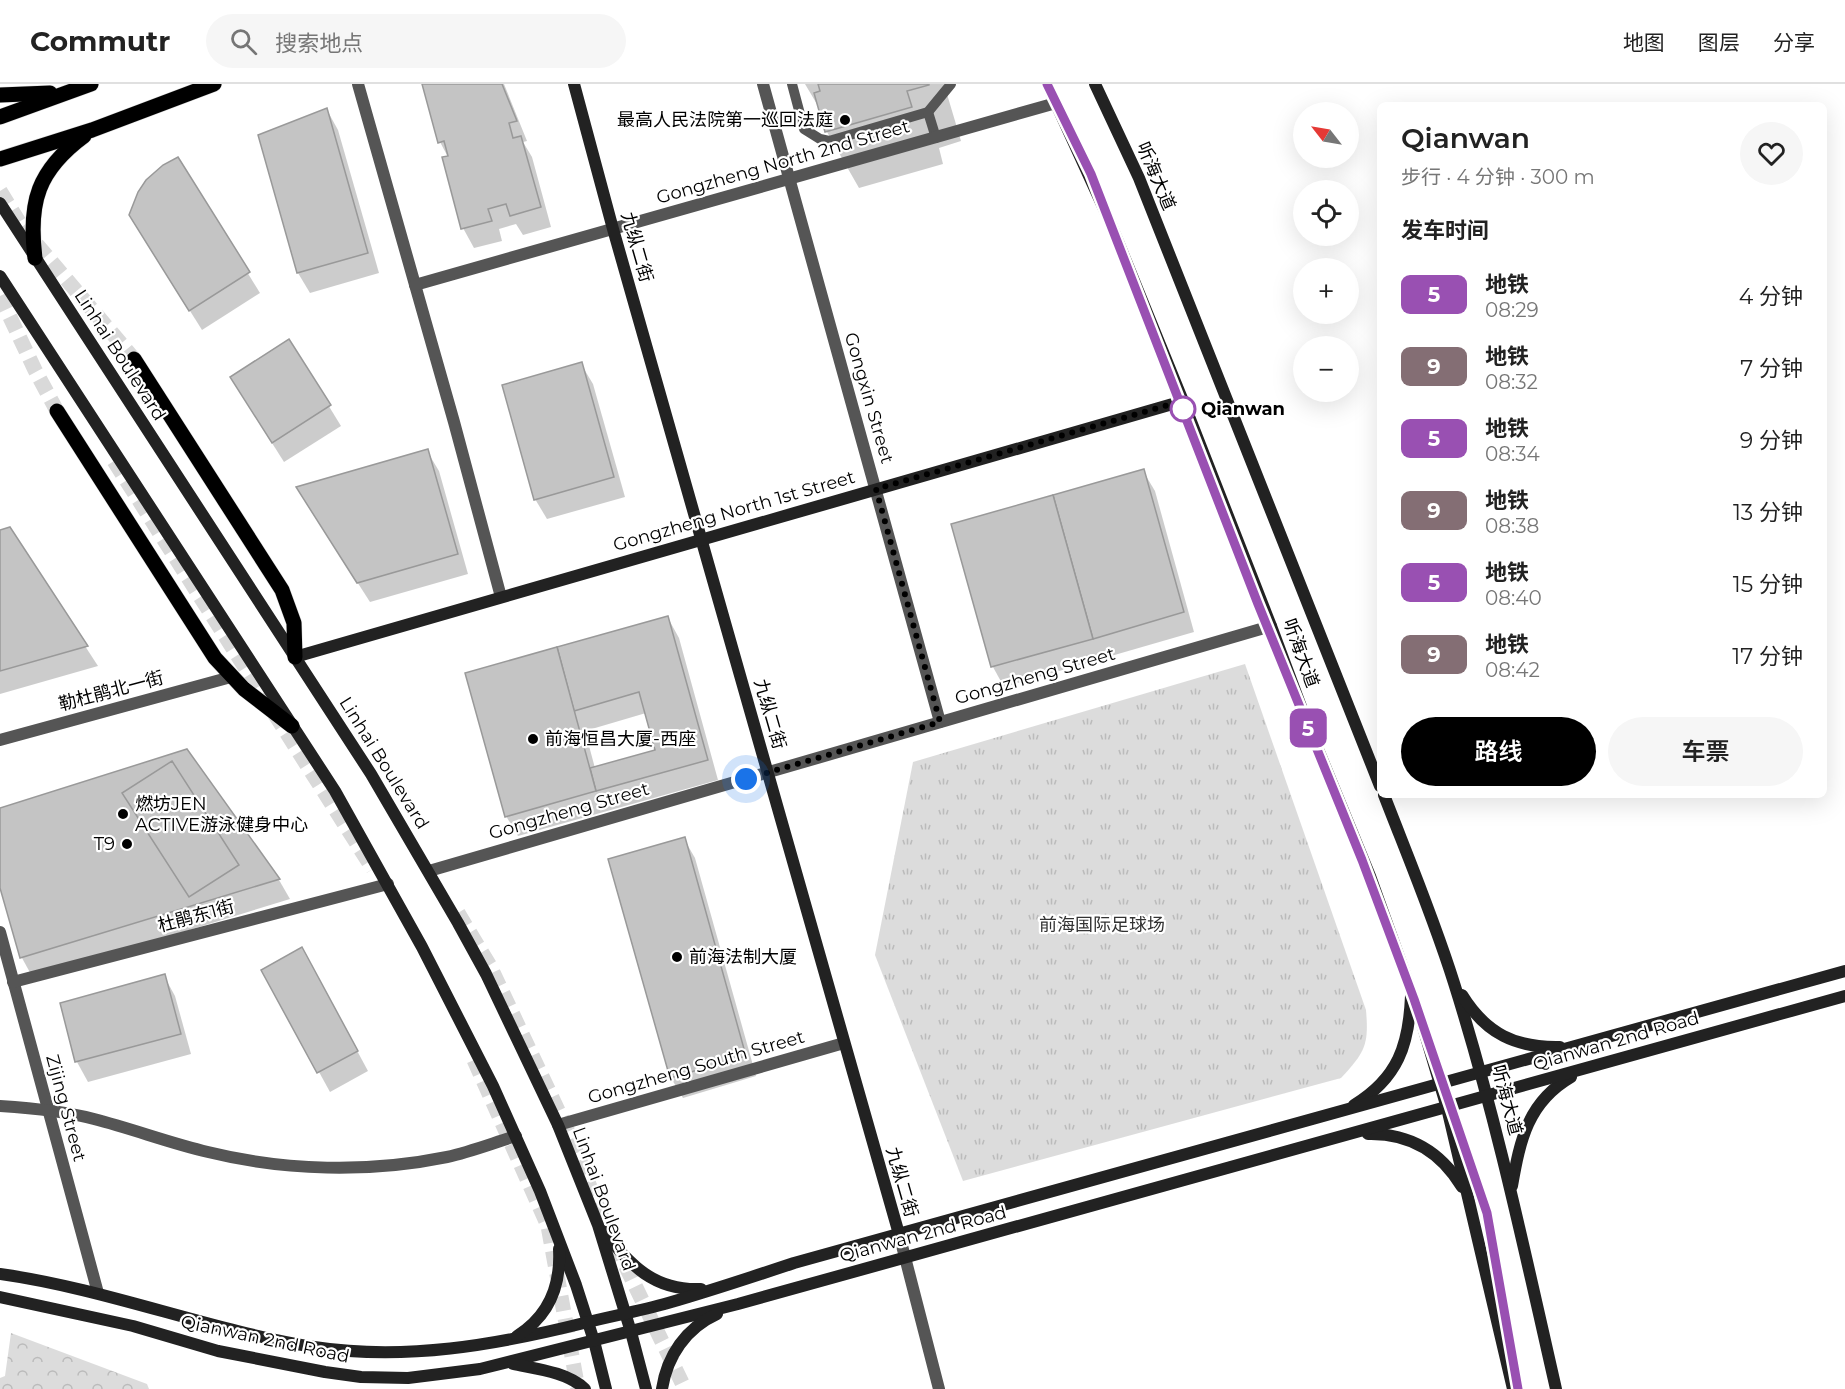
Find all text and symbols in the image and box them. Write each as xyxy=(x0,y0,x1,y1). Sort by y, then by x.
search box xyxy=(206,14,626,68)
text: Commutr xyxy=(30,24,170,58)
icon: search xyxy=(227,25,260,58)
text: 搜索地点 xyxy=(275,30,363,57)
text: 地图 xyxy=(1623,30,1665,55)
text: 图层 xyxy=(1698,30,1740,55)
text: 分享 xyxy=(1773,30,1815,55)
north arrow xyxy=(1293,102,1359,168)
map controls xyxy=(1293,102,1359,402)
place label: 最高人民法院第一巡回法庭 xyxy=(617,109,833,131)
marker: 最高人民法院第一巡回法庭 xyxy=(838,113,852,127)
street label: Gongzheng North 2nd Street xyxy=(654,115,912,209)
text: Qianwan xyxy=(1401,121,1530,155)
button: heart xyxy=(1740,122,1803,185)
street label: 听海大道 xyxy=(1132,139,1180,213)
text: 步行 · 4 分钟 · 300 m xyxy=(1401,165,1595,189)
button: locate xyxy=(1293,180,1359,246)
street label: 九纵二街 xyxy=(617,209,657,285)
text: 发车时间 xyxy=(1401,217,1489,244)
button: + xyxy=(1293,258,1359,324)
text: 地铁 xyxy=(1485,271,1529,298)
text: 5 xyxy=(1428,282,1440,307)
text: 4 分钟 xyxy=(1739,283,1803,310)
street label: Linhai Boulevard xyxy=(69,285,171,425)
text: 08:29 xyxy=(1485,298,1539,322)
street label: Gongxin Street xyxy=(840,330,898,466)
button: − xyxy=(1293,336,1359,402)
text: 地铁 xyxy=(1485,343,1529,370)
text: 9 xyxy=(1427,354,1441,379)
text: 7 分钟 xyxy=(1740,355,1803,382)
text: 08:32 xyxy=(1485,370,1538,394)
marker: Qianwan xyxy=(1170,396,1196,422)
place label: Qianwan xyxy=(1201,398,1285,420)
text: 地铁 xyxy=(1485,415,1529,442)
text: 5 xyxy=(1428,426,1440,451)
text: 9 分钟 xyxy=(1740,427,1803,454)
text: 08:34 xyxy=(1485,442,1540,466)
street label: Gongzheng North 1st Street xyxy=(611,466,857,556)
text: 地铁 xyxy=(1485,487,1529,514)
text: 9 xyxy=(1427,498,1441,523)
text: 13 分钟 xyxy=(1733,499,1803,526)
text: 08:38 xyxy=(1485,514,1539,538)
text: 地铁 xyxy=(1485,559,1529,586)
text: 5 xyxy=(1428,570,1440,595)
text: 15 分钟 xyxy=(1733,571,1803,598)
text: 08:40 xyxy=(1485,586,1542,610)
street label: 听海大道 xyxy=(1278,615,1324,691)
text: 地铁 xyxy=(1485,631,1529,658)
text: 9 xyxy=(1427,642,1441,667)
street label: Gongzheng Street xyxy=(952,643,1118,709)
text: 17 分钟 xyxy=(1732,643,1803,670)
text: 08:42 xyxy=(1485,658,1540,682)
street label: 勒杜鹃北一街 xyxy=(56,666,166,716)
street label: 九纵二街 xyxy=(750,676,790,752)
street label: Linhai Boulevard xyxy=(334,693,434,833)
line badge: 5 xyxy=(1288,708,1328,748)
text: 5 xyxy=(1302,716,1314,741)
button: 路线 xyxy=(1401,717,1596,786)
button: 车票 xyxy=(1608,717,1803,786)
place label: 前海恒昌大厦-西座 xyxy=(545,728,696,750)
marker: 前海恒昌大厦-西座 xyxy=(526,732,540,746)
your location xyxy=(731,764,761,794)
street label: Gongzheng Street xyxy=(486,778,652,844)
place label: 燃坊JEN ACTIVE游泳健身中心 xyxy=(135,793,308,836)
marker: 燃坊JEN ACTIVE游泳健身中心 xyxy=(116,807,130,821)
place label: T9 xyxy=(94,833,115,855)
marker: T9 xyxy=(120,837,134,851)
street label: 杜鹃东1街 xyxy=(155,895,237,937)
park label: 前海国际足球场 xyxy=(1039,914,1165,936)
place label: 前海法制大厦 xyxy=(689,946,797,968)
marker: 前海法制大厦 xyxy=(670,950,684,964)
street label: Qianwan 2nd Road xyxy=(1530,1007,1702,1075)
street label: Gongzheng South Street xyxy=(585,1026,807,1108)
street label: Zijing Street xyxy=(41,1052,91,1164)
street label: 听海大道 xyxy=(1487,1062,1527,1138)
street label: Linhai Boulevard xyxy=(568,1124,640,1274)
street label: 九纵二街 xyxy=(882,1144,922,1220)
street label: Qianwan 2nd Road xyxy=(837,1201,1009,1267)
street label: Qianwan 2nd Road xyxy=(179,1310,351,1368)

